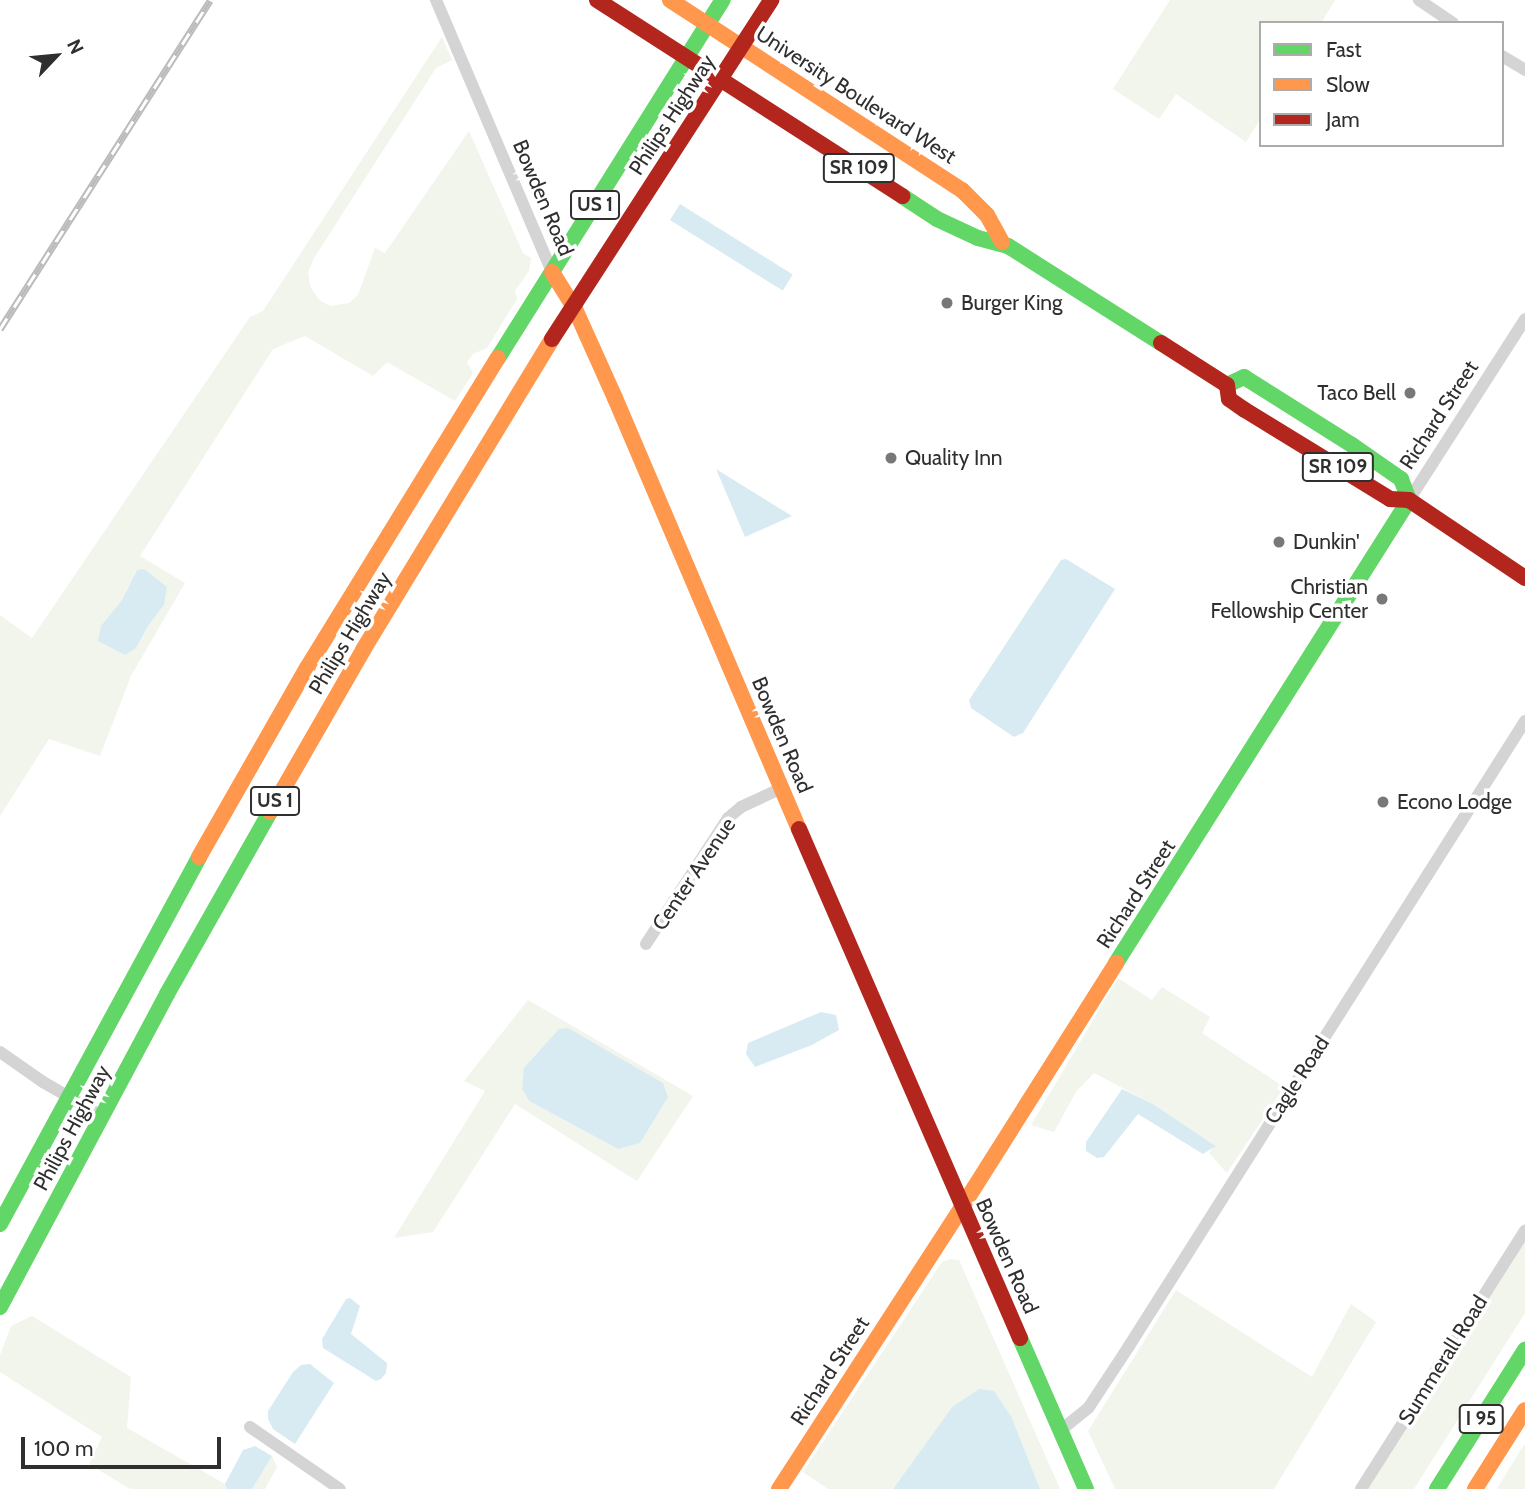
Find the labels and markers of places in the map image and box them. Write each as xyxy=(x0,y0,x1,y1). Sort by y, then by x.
place label: Burger King xyxy=(961,290,1063,316)
marker: Burger King xyxy=(939,295,955,311)
place label: Taco Bell xyxy=(1317,380,1396,406)
marker: Taco Bell xyxy=(1402,385,1418,401)
place label: Quality Inn xyxy=(905,445,1003,471)
marker: Quality Inn xyxy=(883,450,899,466)
place label: Dunkin' xyxy=(1293,529,1360,555)
marker: Dunkin' xyxy=(1271,534,1287,550)
place label: Christian Fellowship Center xyxy=(1210,574,1368,624)
marker: Christian Fellowship Center xyxy=(1374,591,1390,607)
place label: Econo Lodge xyxy=(1397,789,1512,815)
marker: Econo Lodge xyxy=(1375,794,1391,810)

